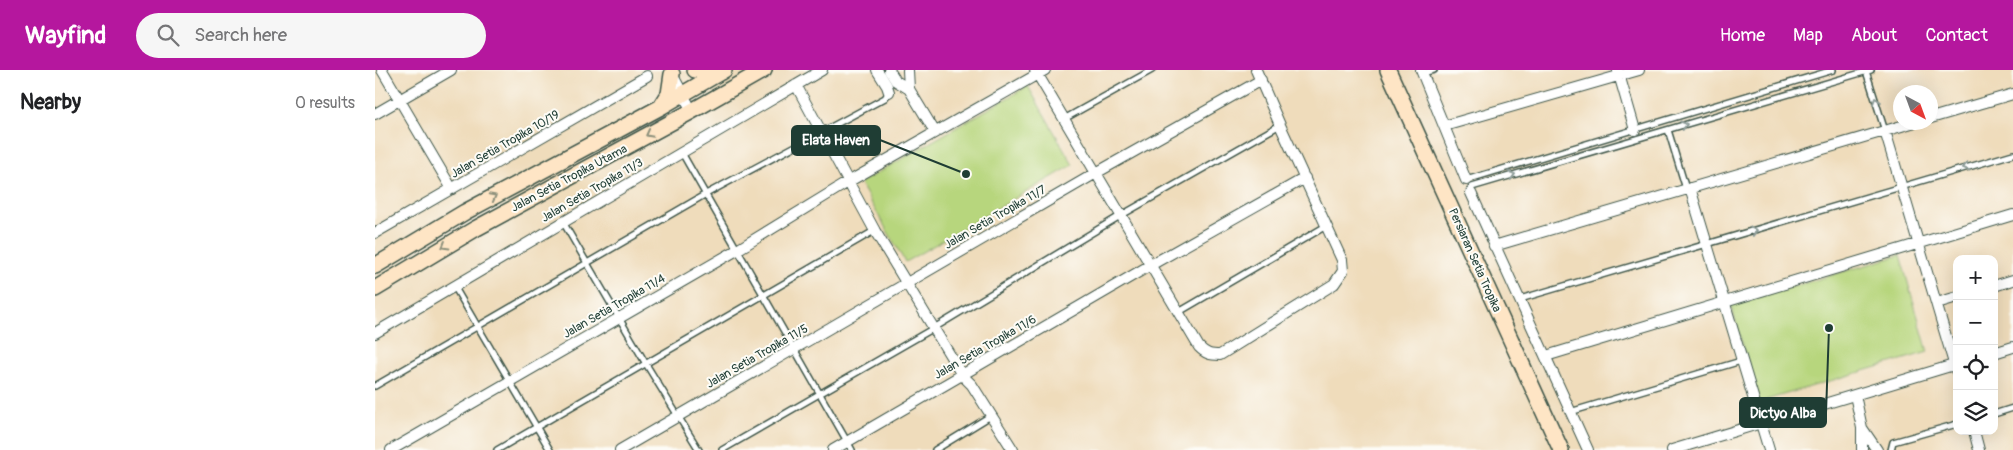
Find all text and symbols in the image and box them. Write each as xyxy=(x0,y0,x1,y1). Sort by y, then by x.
search box xyxy=(136,13,486,58)
text: Wayfind xyxy=(25,21,106,50)
icon: search xyxy=(154,21,182,49)
text: Search here xyxy=(194,23,287,47)
text: Home xyxy=(1720,24,1765,47)
text: Map xyxy=(1793,24,1823,47)
text: About xyxy=(1851,24,1897,47)
text: Contact xyxy=(1925,24,1988,47)
north arrow xyxy=(1893,85,1938,130)
text: Nearby xyxy=(20,89,81,116)
text: 0 results xyxy=(295,93,355,113)
one-way arrow xyxy=(1871,98,1881,106)
street label: Jalan Setia Tropika 10/19 xyxy=(448,107,562,182)
one-way arrow xyxy=(1680,120,1688,130)
callout: Elata Haven xyxy=(792,126,880,155)
one-way arrow xyxy=(646,128,655,138)
text: Elata Haven xyxy=(802,132,870,149)
street label: Jalan Setia Tropika Utama xyxy=(509,141,630,215)
street label: Jalan Setia Tropika 11/3 xyxy=(539,155,646,226)
one-way arrow xyxy=(1963,162,1971,172)
one-way arrow xyxy=(1507,171,1515,181)
street label: Jalan Setia Tropika 11/7 xyxy=(942,182,1049,253)
one-way arrow xyxy=(487,194,496,204)
street label: Persiaran Setia Tropika xyxy=(1445,206,1504,315)
one-way arrow xyxy=(1750,226,1758,236)
one-way arrow xyxy=(442,240,451,250)
map controls xyxy=(1953,255,1998,435)
button: + xyxy=(1953,255,1998,300)
street label: Jalan Setia Tropika 11/4 xyxy=(561,271,668,342)
button: − xyxy=(1953,300,1998,345)
street label: Jalan Setia Tropika 11/6 xyxy=(932,312,1039,383)
street label: Jalan Setia Tropika 11/5 xyxy=(704,321,811,392)
button: locate xyxy=(1953,345,1998,390)
button: layers xyxy=(1953,390,1998,435)
callout: Dictyo Alba xyxy=(1740,398,1826,427)
text: Dictyo Alba xyxy=(1750,405,1817,422)

